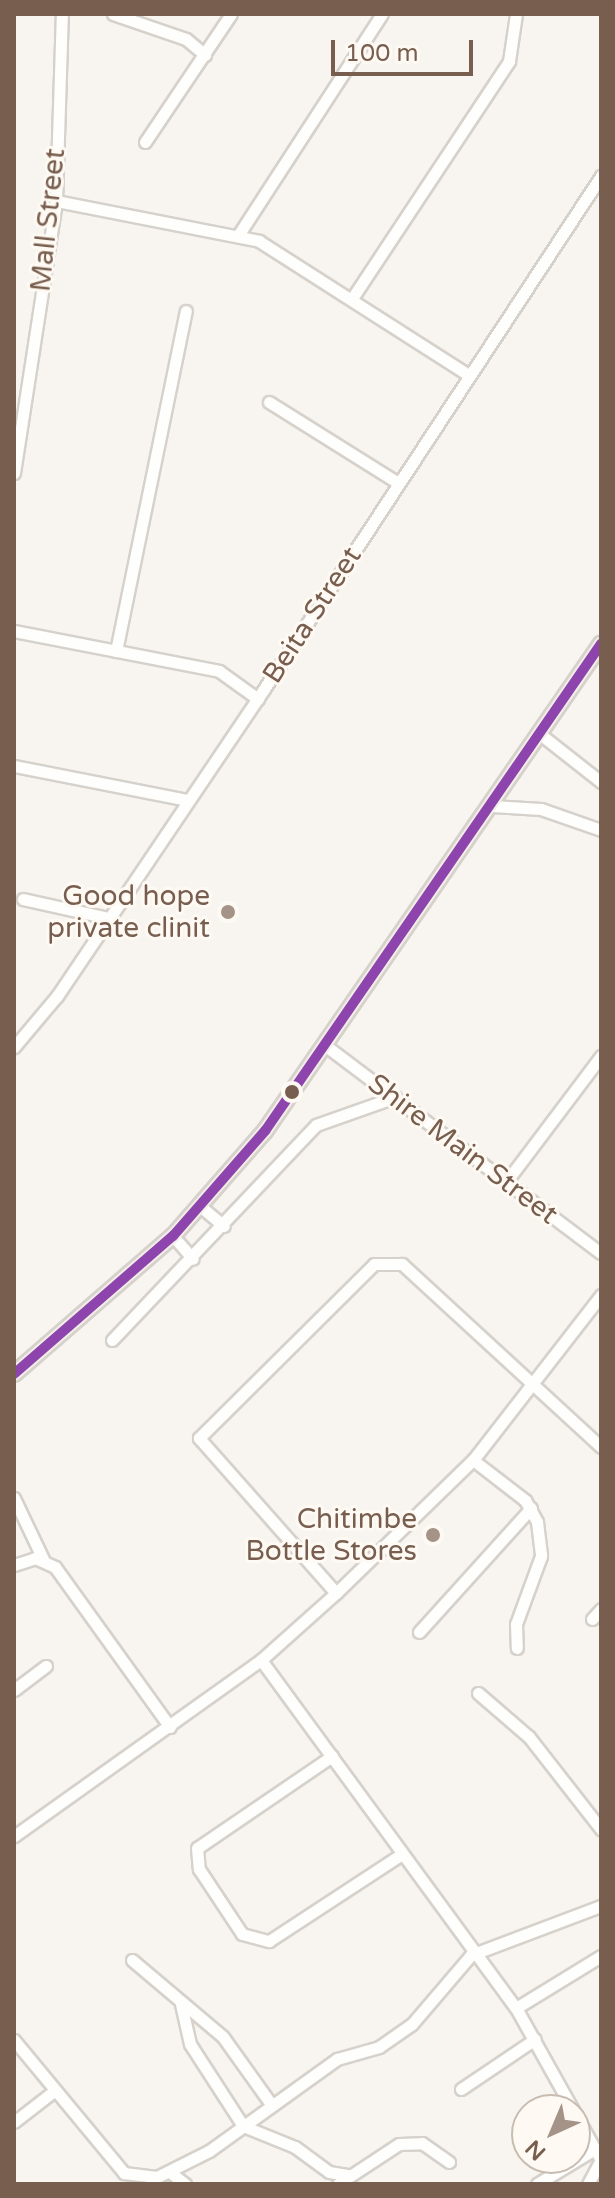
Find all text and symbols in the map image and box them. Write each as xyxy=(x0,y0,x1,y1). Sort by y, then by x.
scale bar xyxy=(335,24,477,74)
text: 100 m xyxy=(345,39,419,68)
street label: Mall Street xyxy=(24,147,72,293)
street label: Beita Street xyxy=(255,541,369,689)
place label: Good hope private clinit xyxy=(47,879,210,945)
marker: Good hope private clinit xyxy=(217,901,239,923)
street label: Shire Main Street xyxy=(362,1067,564,1231)
unlabelled marker xyxy=(284,1084,300,1100)
place label: Chitimbe Bottle Stores xyxy=(246,1502,417,1568)
marker: Chitimbe Bottle Stores xyxy=(424,1526,442,1544)
north arrow xyxy=(511,2094,591,2174)
text: N xyxy=(520,2134,551,2165)

